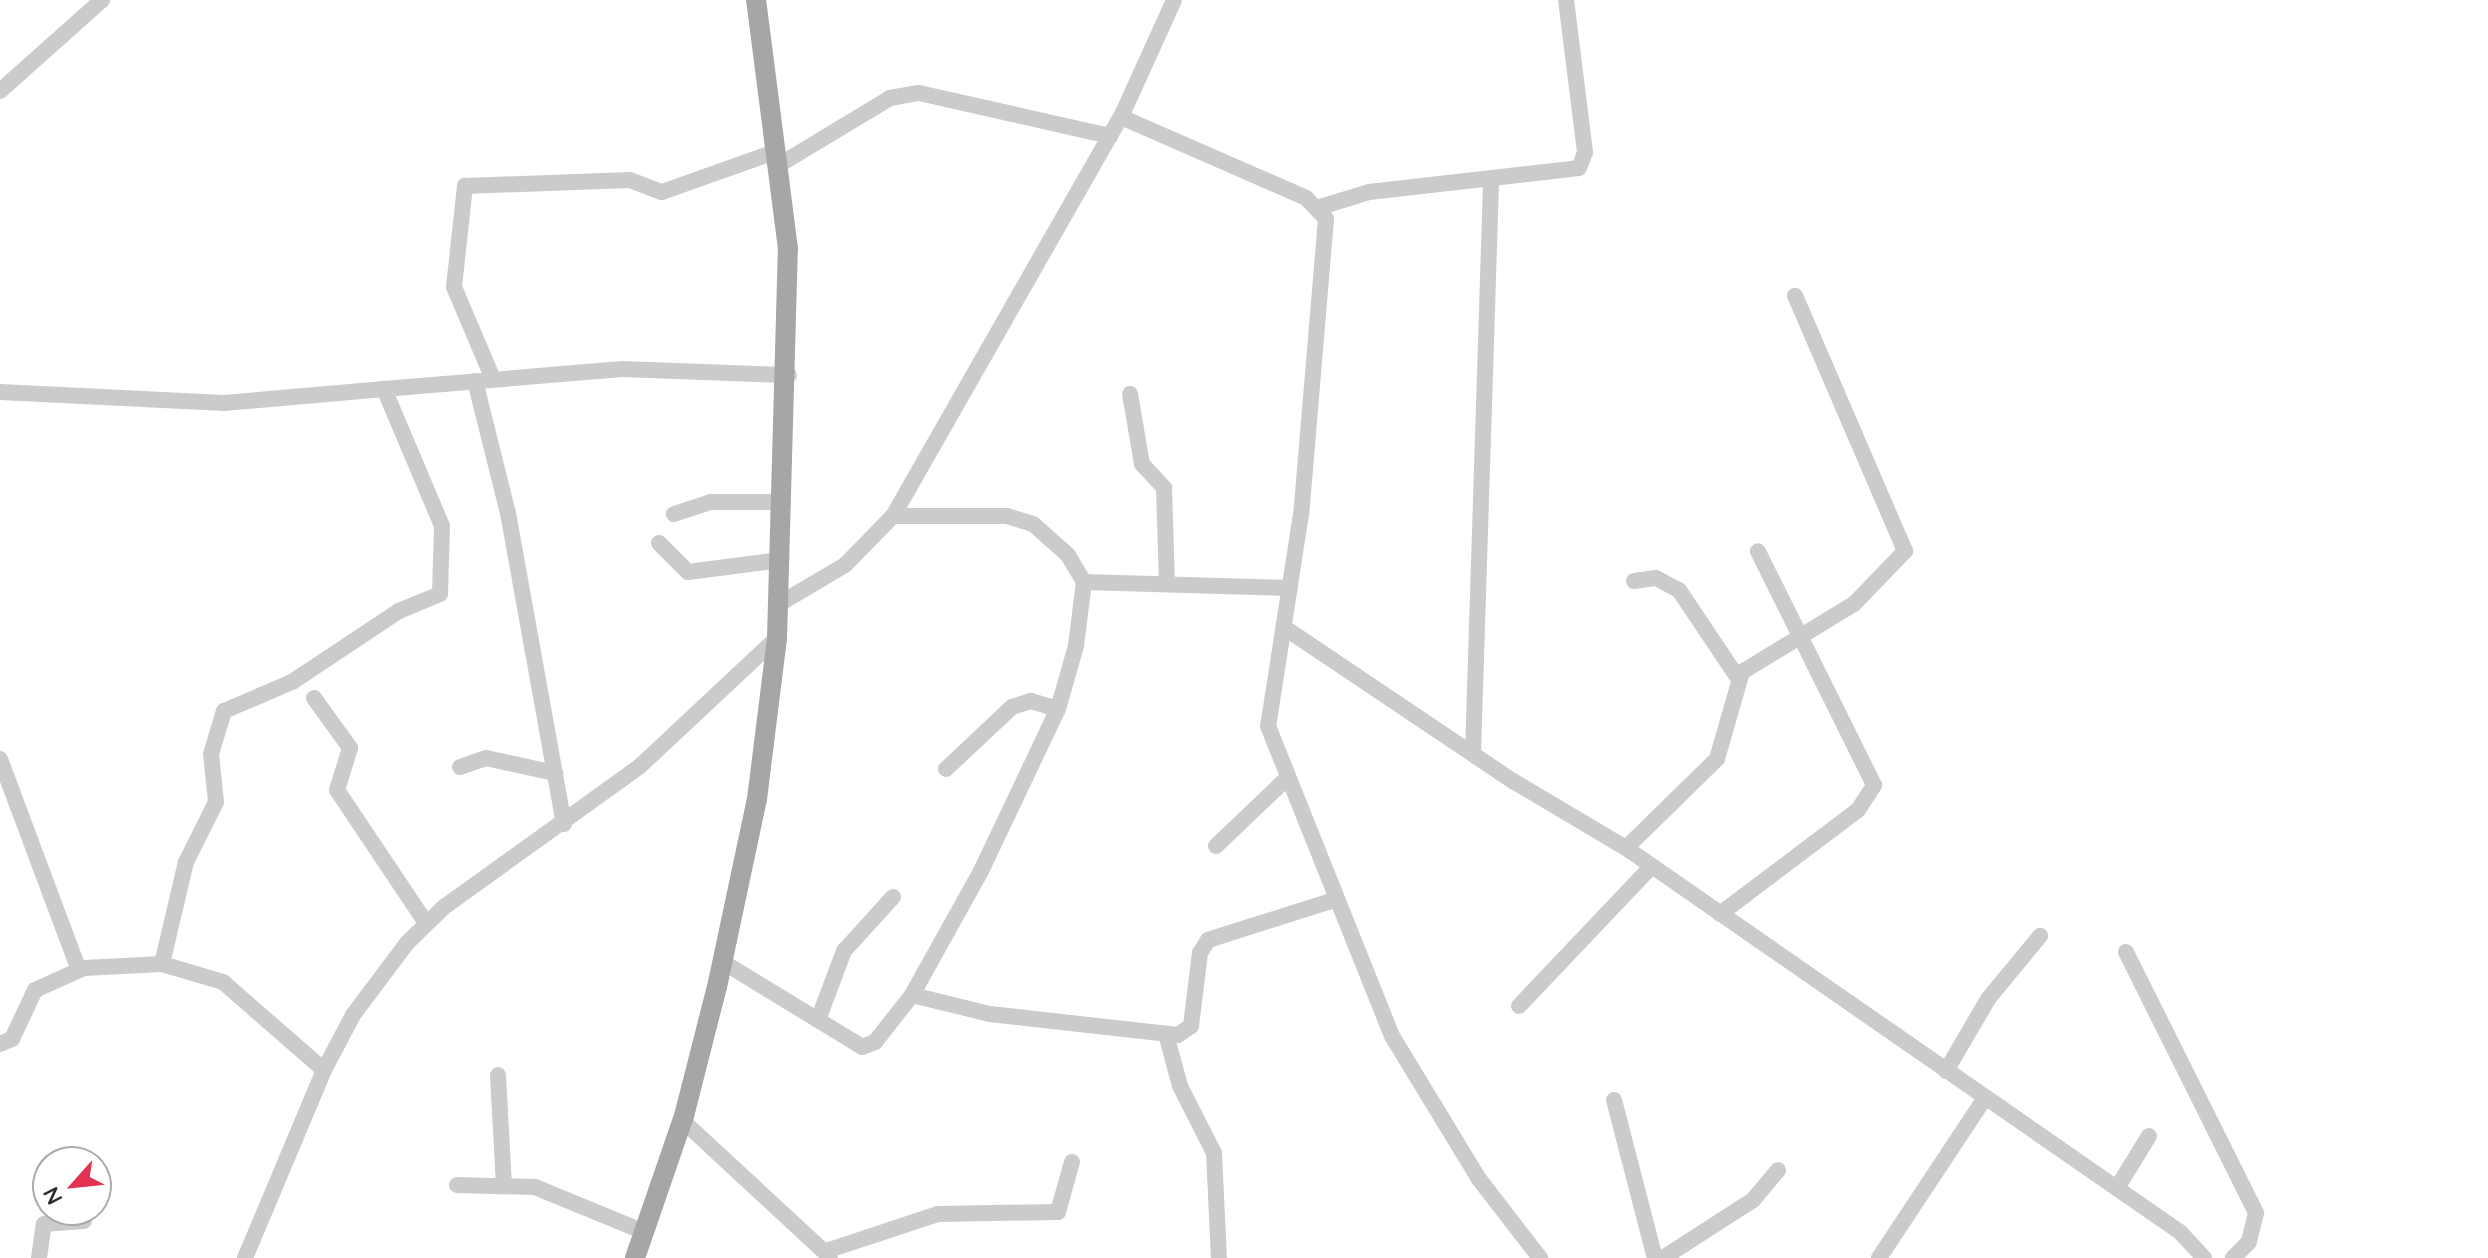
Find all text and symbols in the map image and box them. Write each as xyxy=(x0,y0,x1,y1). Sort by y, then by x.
north arrow xyxy=(32,1146,112,1226)
text: N xyxy=(36,1182,69,1210)

